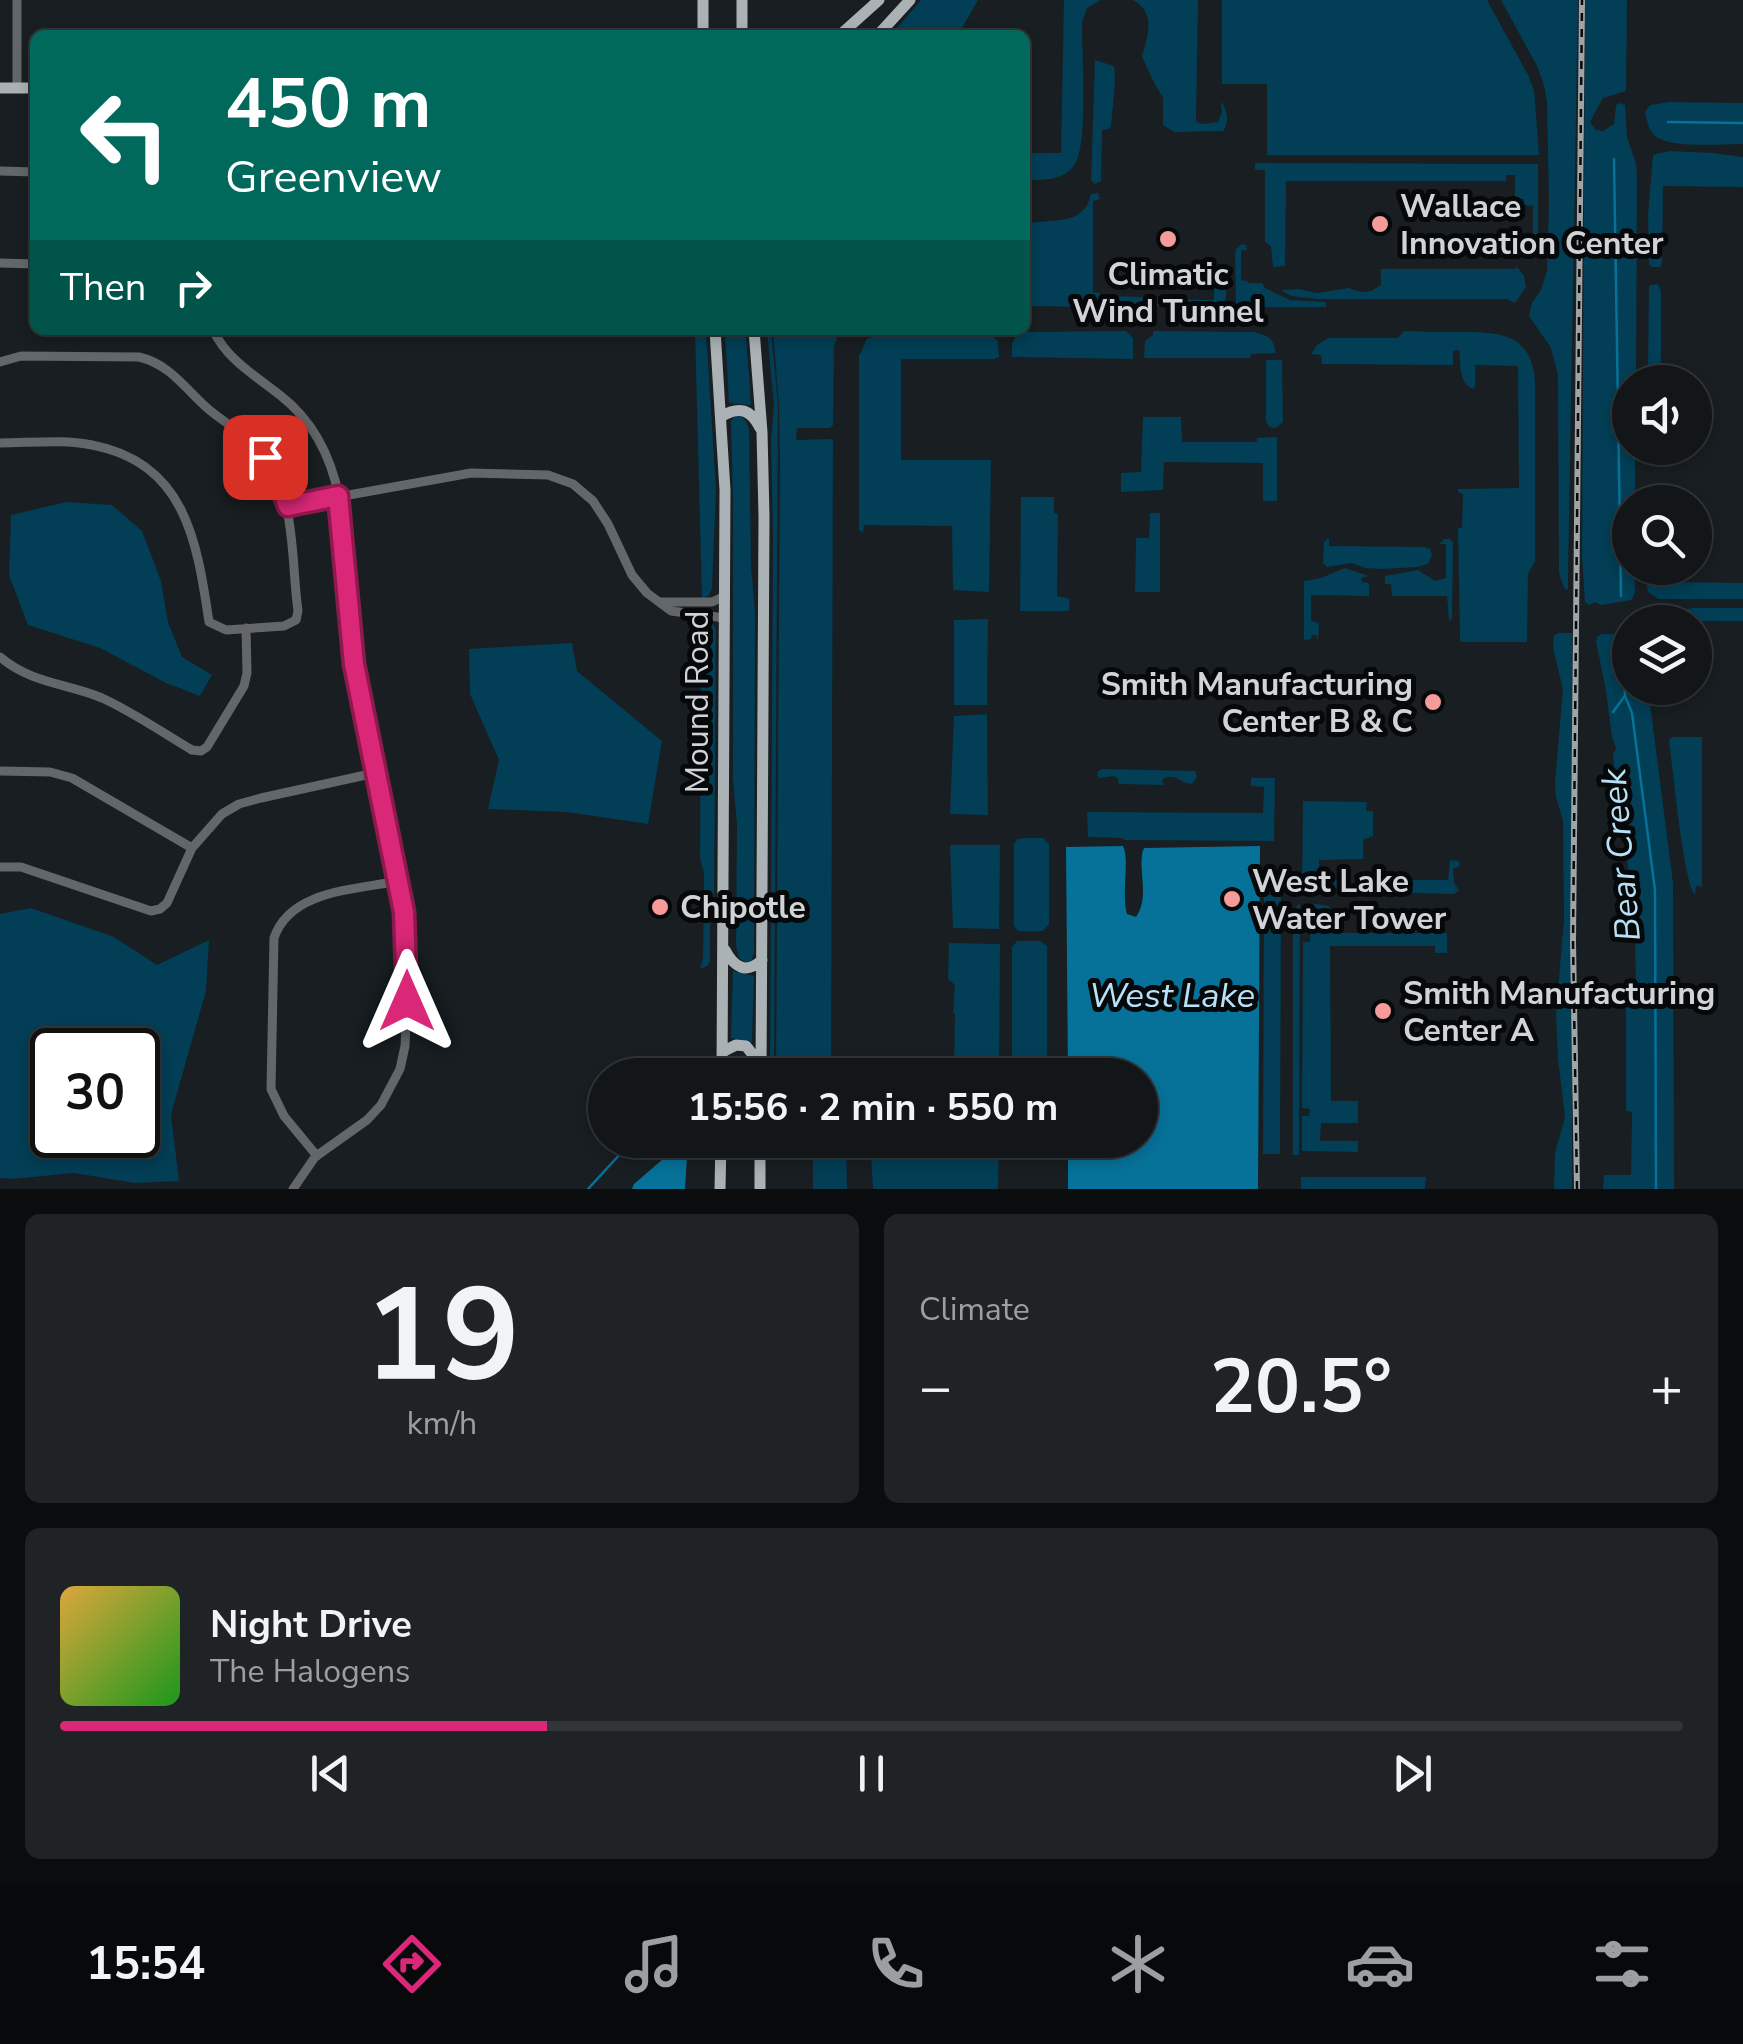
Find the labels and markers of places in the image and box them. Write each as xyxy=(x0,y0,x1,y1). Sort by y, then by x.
place label: Wallace Innovation Center xyxy=(1400,185,1664,265)
marker: Wallace Innovation Center xyxy=(1369,213,1391,235)
marker: Climatic Wind Tunnel xyxy=(1157,228,1179,250)
place label: Climatic Wind Tunnel xyxy=(1072,253,1264,333)
pin xyxy=(223,415,308,500)
place label: Smith Manufacturing Center B & C xyxy=(1101,663,1413,743)
marker: Smith Manufacturing Center B & C xyxy=(1422,691,1444,713)
place label: West Lake Water Tower xyxy=(1252,860,1447,940)
place label: Chipotle xyxy=(680,886,806,929)
marker: West Lake Water Tower xyxy=(1221,888,1243,910)
marker: Chipotle xyxy=(649,896,671,918)
place label: Smith Manufacturing Center A xyxy=(1403,972,1715,1052)
marker: Smith Manufacturing Center A xyxy=(1372,1000,1394,1022)

